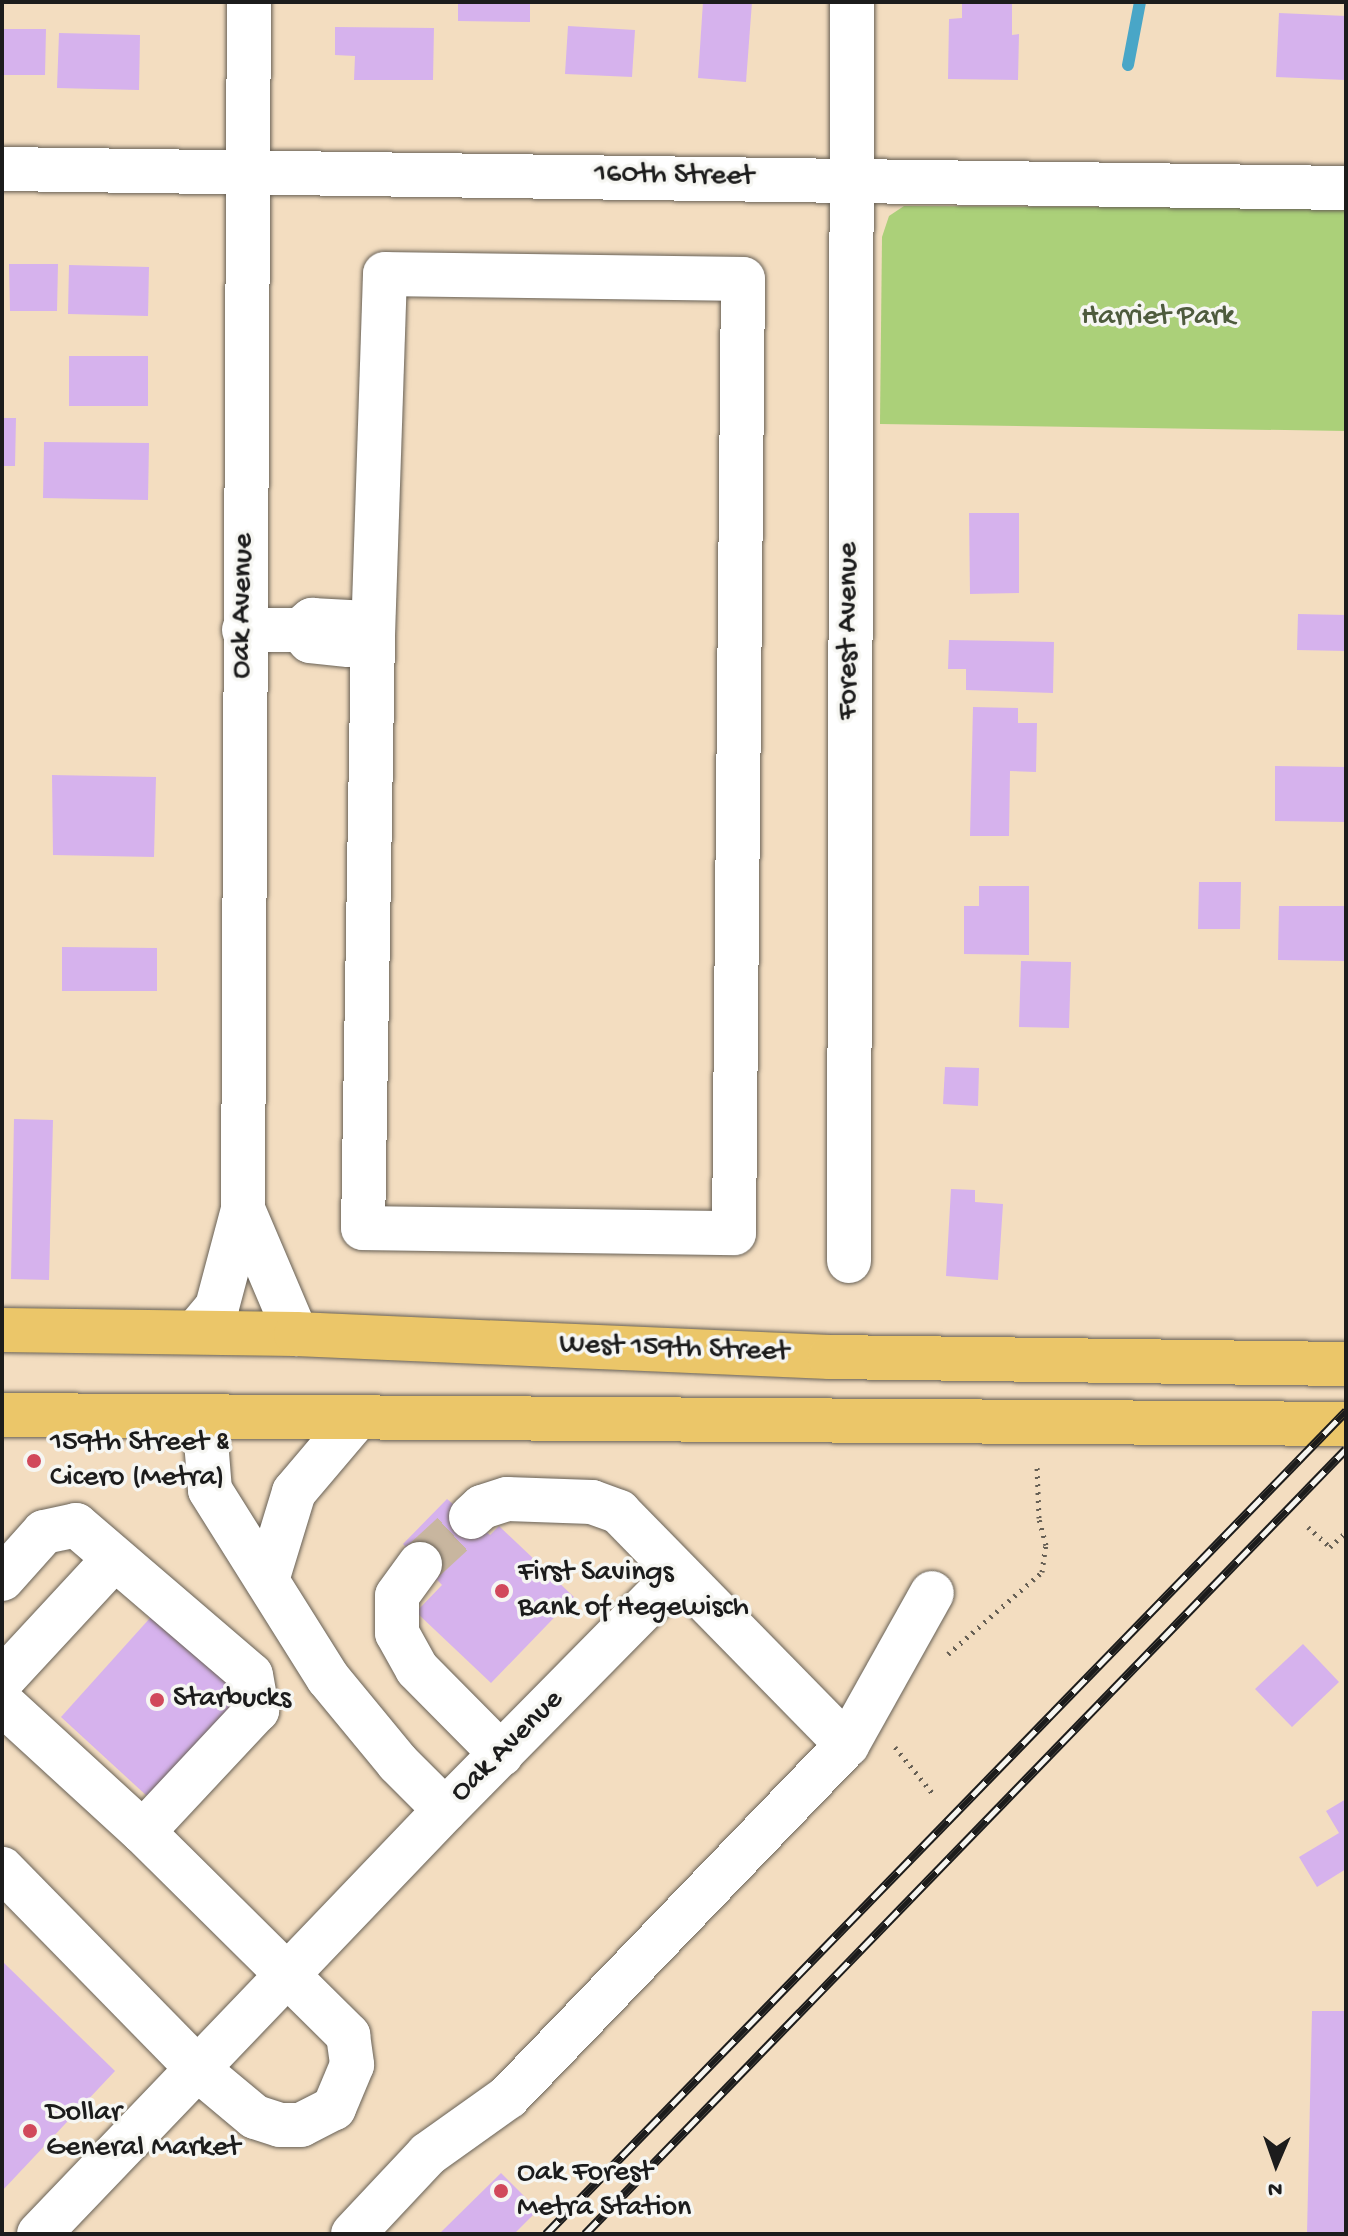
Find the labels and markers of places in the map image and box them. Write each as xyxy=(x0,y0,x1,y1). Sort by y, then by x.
place label: 159th Street & Cicero (Metra) xyxy=(50,1426,229,1496)
marker: 159th Street & Cicero (Metra) xyxy=(25,1452,43,1470)
place label: First Savings Bank of Hegewisch xyxy=(518,1556,749,1626)
marker: First Savings Bank of Hegewisch xyxy=(493,1582,511,1600)
place label: Starbucks xyxy=(173,1682,291,1718)
marker: Starbucks xyxy=(148,1691,166,1709)
place label: Dollar General Market xyxy=(46,2096,240,2166)
marker: Dollar General Market xyxy=(21,2122,39,2140)
place label: Oak Forest Metra Station xyxy=(517,2156,691,2226)
marker: Oak Forest Metra Station xyxy=(492,2182,510,2200)

